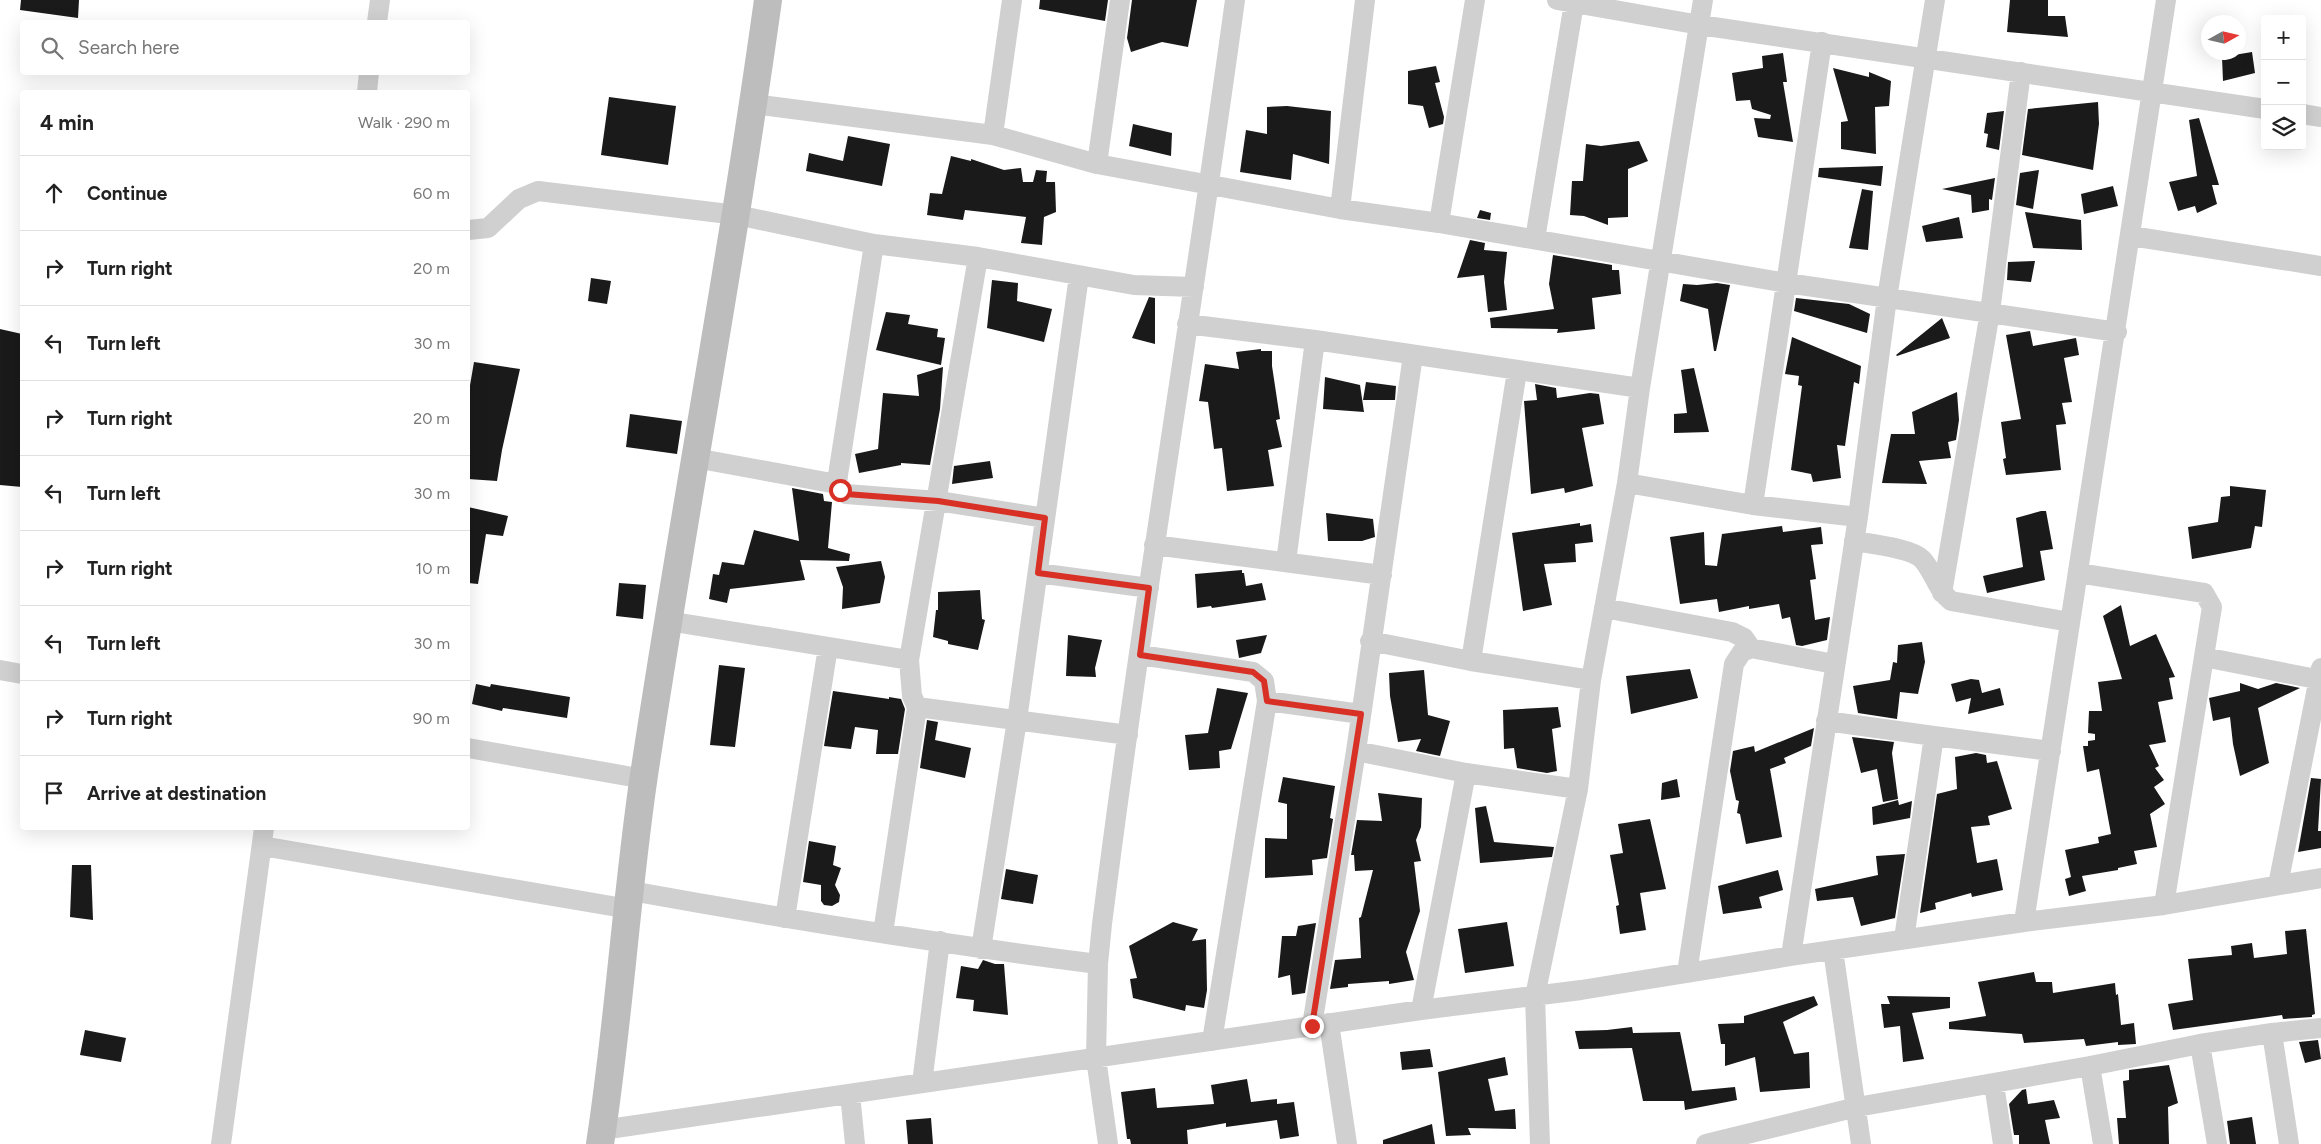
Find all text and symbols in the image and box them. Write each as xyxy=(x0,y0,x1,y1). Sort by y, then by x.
north arrow xyxy=(2201,15,2246,60)
map controls xyxy=(2261,15,2306,150)
button: + xyxy=(2261,15,2306,60)
search box xyxy=(20,20,470,75)
icon: search xyxy=(38,34,66,62)
text: Search here xyxy=(78,36,180,59)
button: − xyxy=(2261,60,2306,105)
button: layers xyxy=(2261,105,2306,150)
text: 4 min xyxy=(40,110,94,135)
text: Walk · 290 m xyxy=(358,113,450,132)
icon: ahead xyxy=(40,179,68,207)
text: Continue xyxy=(87,182,167,205)
text: 60 m xyxy=(413,184,450,203)
icon: right xyxy=(40,254,68,282)
text: Turn right xyxy=(87,257,173,280)
text: 20 m xyxy=(413,259,450,278)
icon: left xyxy=(40,329,68,357)
text: Turn left xyxy=(87,332,161,355)
text: 30 m xyxy=(413,334,450,353)
icon: right xyxy=(40,404,68,432)
text: Turn right xyxy=(87,407,173,430)
text: 20 m xyxy=(413,409,450,428)
icon: left xyxy=(40,479,68,507)
route start xyxy=(829,479,852,502)
text: Turn left xyxy=(87,482,161,505)
text: 30 m xyxy=(413,484,450,503)
icon: right xyxy=(40,554,68,582)
text: Turn right xyxy=(87,557,173,580)
text: 10 m xyxy=(416,559,450,578)
icon: left xyxy=(40,629,68,657)
text: Turn left xyxy=(87,632,161,655)
text: 30 m xyxy=(413,634,450,653)
icon: right xyxy=(40,704,68,732)
text: Turn right xyxy=(87,707,173,730)
text: 90 m xyxy=(413,709,450,728)
icon: arrive xyxy=(40,779,68,807)
text: Arrive at destination xyxy=(87,782,266,805)
route end xyxy=(1301,1015,1324,1038)

